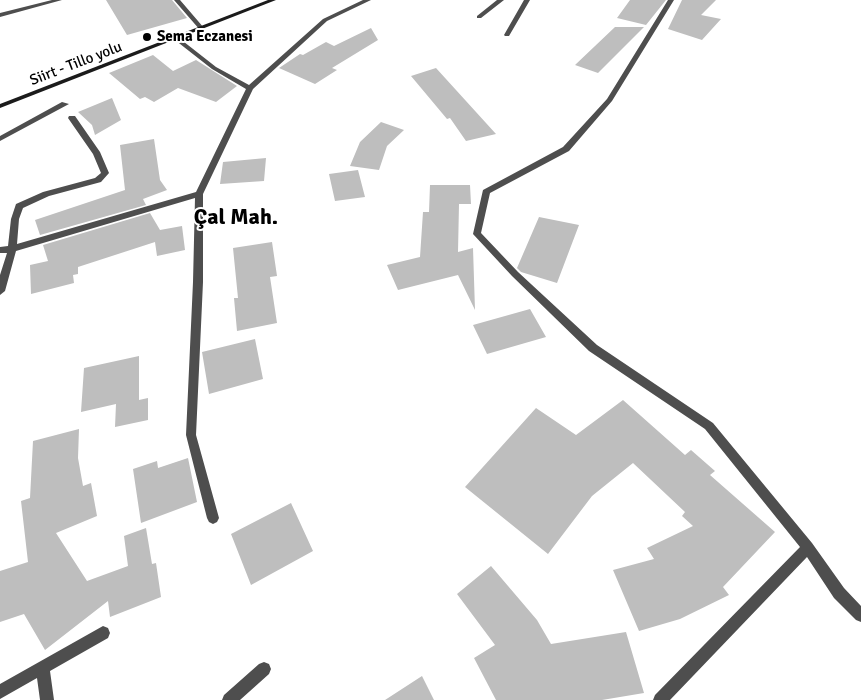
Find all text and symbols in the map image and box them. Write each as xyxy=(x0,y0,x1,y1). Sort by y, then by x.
place label: Sema Eczanesi xyxy=(157,28,253,46)
marker: Sema Eczanesi xyxy=(141,31,153,43)
street label: Siirt - Tillo yolu xyxy=(27,38,125,90)
district label: Çal Mah. xyxy=(194,205,278,231)

